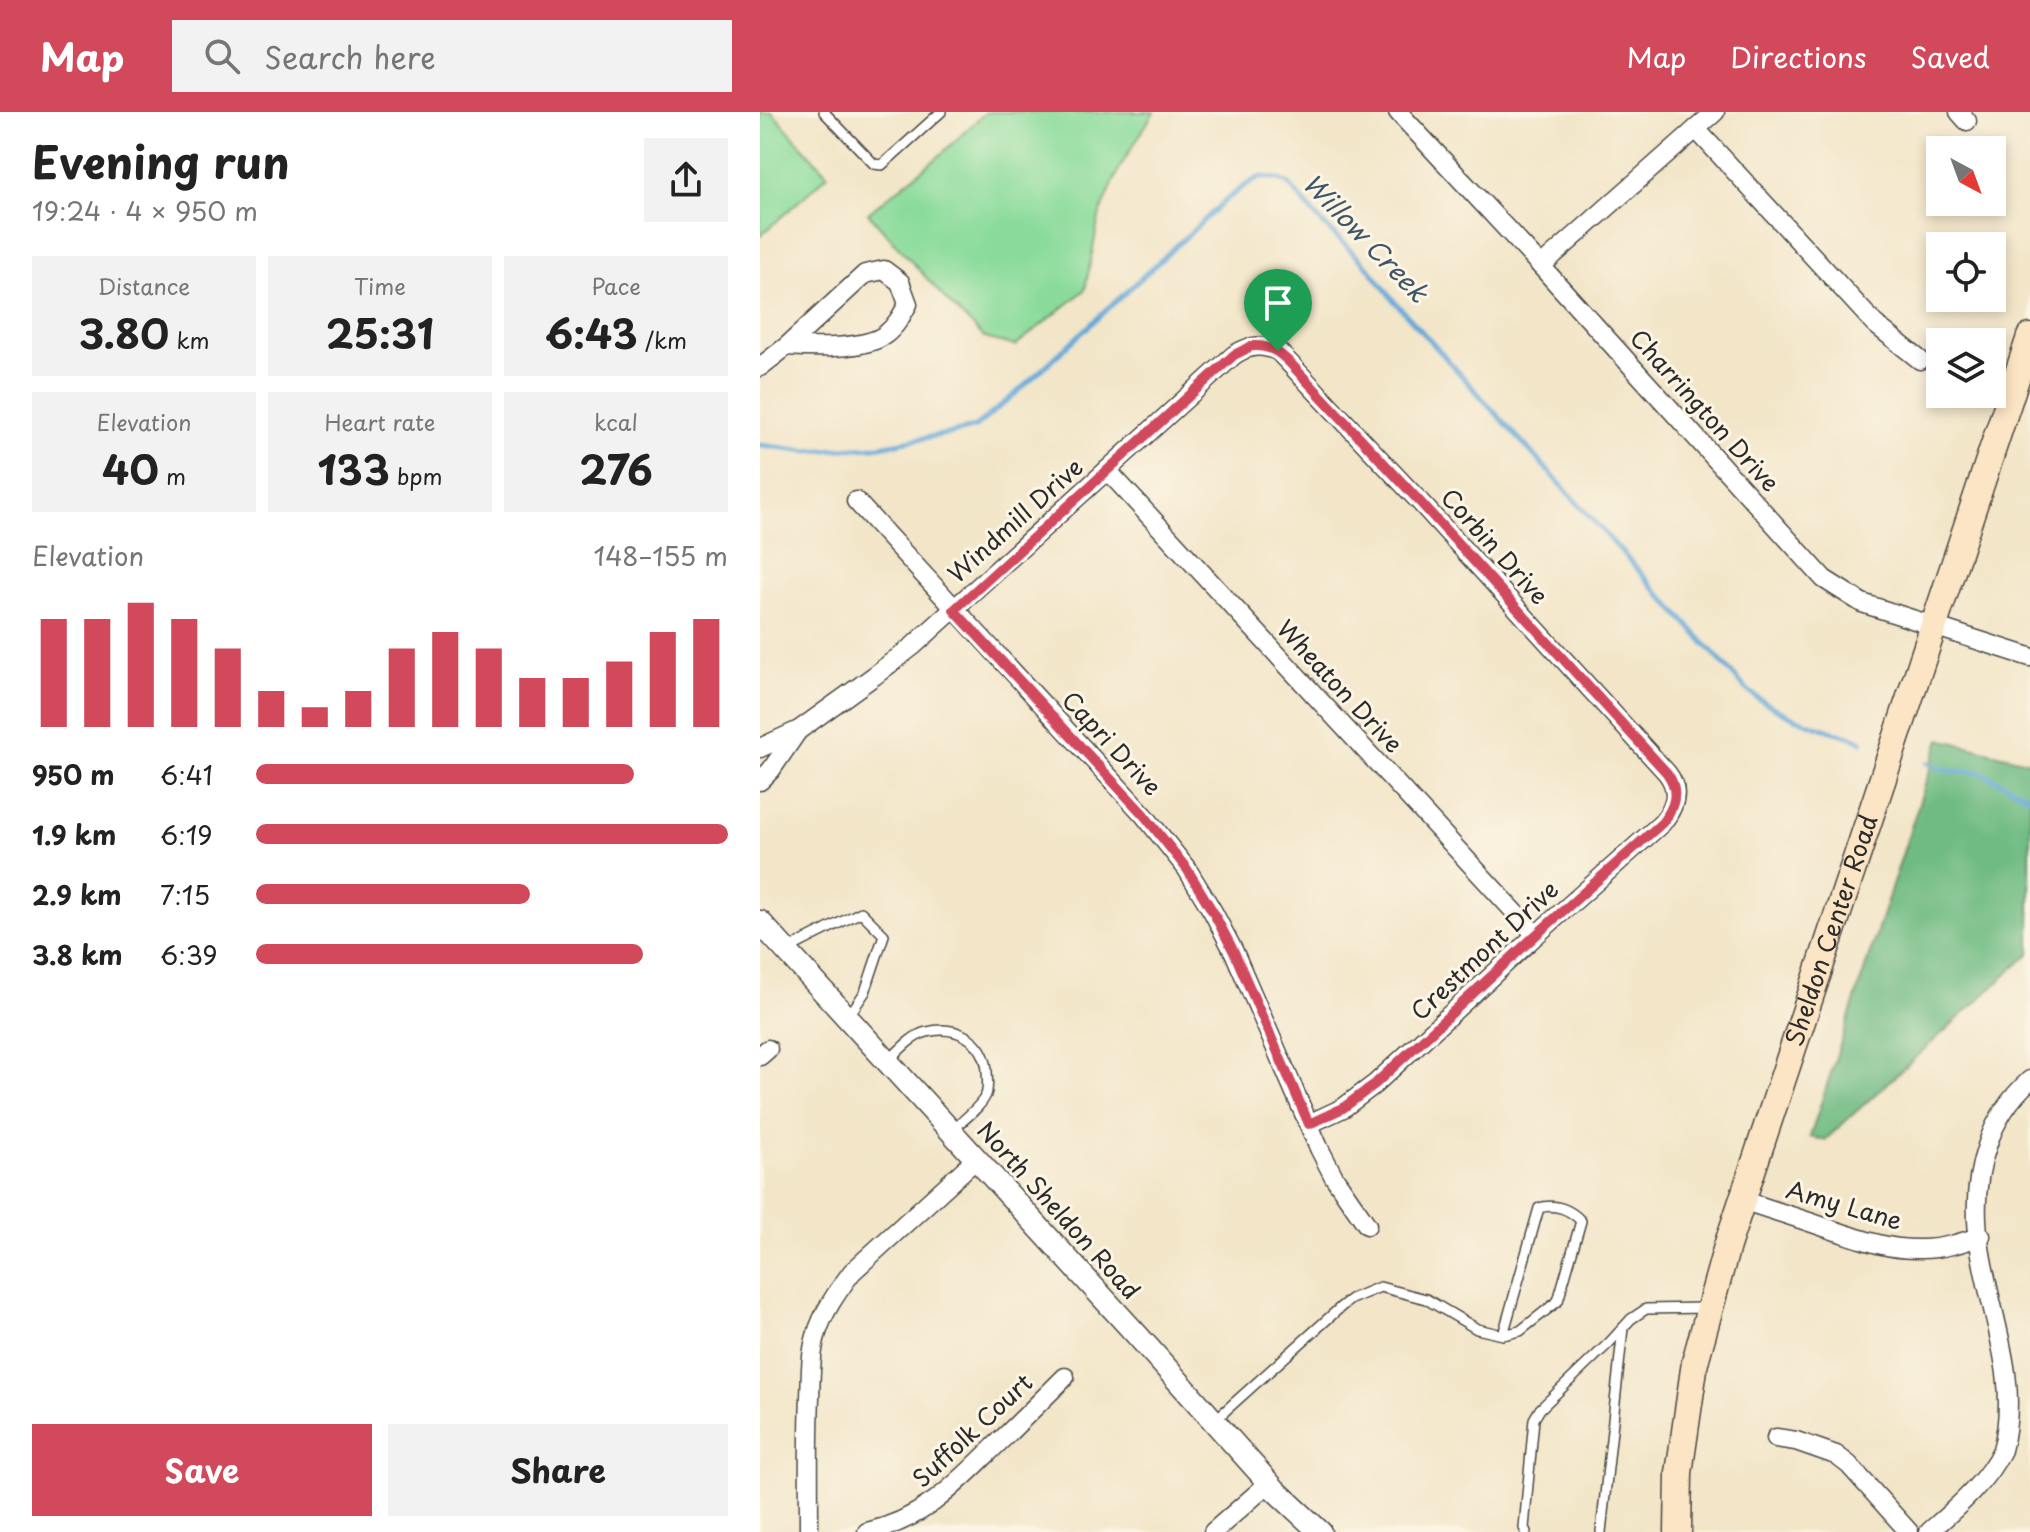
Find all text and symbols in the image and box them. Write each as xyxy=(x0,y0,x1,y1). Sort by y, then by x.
search box xyxy=(172,20,732,92)
text: Map xyxy=(40,28,124,85)
icon: search xyxy=(200,34,244,78)
text: Search here xyxy=(264,34,436,79)
text: Map xyxy=(1627,35,1686,78)
text: Directions xyxy=(1730,35,1867,78)
text: Saved xyxy=(1911,35,1990,78)
text: Evening run xyxy=(32,128,290,194)
north arrow xyxy=(1926,136,2006,216)
map controls xyxy=(1926,136,2006,408)
button: share xyxy=(644,138,728,222)
water label: Willow Creek xyxy=(1294,164,1439,311)
text: 19:24 · 4 × 950 m xyxy=(32,191,258,230)
button: locate xyxy=(1926,232,2006,312)
text: Distance xyxy=(98,269,190,302)
text: Time xyxy=(354,269,406,302)
text: Pace xyxy=(591,269,641,302)
pin xyxy=(1244,269,1312,351)
icon: arrive xyxy=(1256,281,1300,325)
text: 3.80 xyxy=(79,302,169,363)
text: 25:31 xyxy=(326,302,434,363)
text: 6:43 xyxy=(545,302,638,363)
street label: Charrington Drive xyxy=(1622,320,1789,499)
text: km xyxy=(169,323,209,356)
text: /km xyxy=(638,323,687,356)
button: layers xyxy=(1926,328,2006,408)
text: Elevation xyxy=(97,405,191,438)
text: Heart rate xyxy=(324,405,436,438)
text: kcal xyxy=(594,405,638,438)
text: 40 xyxy=(102,438,159,499)
text: 133 xyxy=(317,438,390,499)
text: 276 xyxy=(579,438,653,499)
street label: Windmill Drive xyxy=(939,449,1090,590)
text: m xyxy=(159,459,186,492)
text: bpm xyxy=(390,459,443,492)
street label: Corbin Drive xyxy=(1433,479,1558,612)
text: Elevation xyxy=(32,536,144,575)
text: 148–155 m xyxy=(594,536,728,575)
street label: Wheaton Drive xyxy=(1269,611,1412,760)
street label: Capri Drive xyxy=(1054,682,1171,803)
text: 950 m xyxy=(32,755,114,794)
text: 6:41 xyxy=(160,755,213,794)
street label: Sheldon Center Road xyxy=(1775,809,1886,1050)
text: 1.9 km xyxy=(32,815,116,854)
text: 6:19 xyxy=(160,815,213,854)
street label: Crestmont Drive xyxy=(1402,871,1566,1028)
text: 2.9 km xyxy=(32,875,122,914)
text: 7:15 xyxy=(160,875,210,914)
text: 3.8 km xyxy=(32,935,123,974)
text: 6:39 xyxy=(160,935,218,974)
street label: North Sheldon Road xyxy=(970,1113,1149,1307)
street label: Amy Lane xyxy=(1782,1170,1907,1238)
street label: Suffolk Court xyxy=(904,1364,1040,1495)
button: Save xyxy=(32,1424,372,1516)
button: Share xyxy=(388,1424,728,1516)

